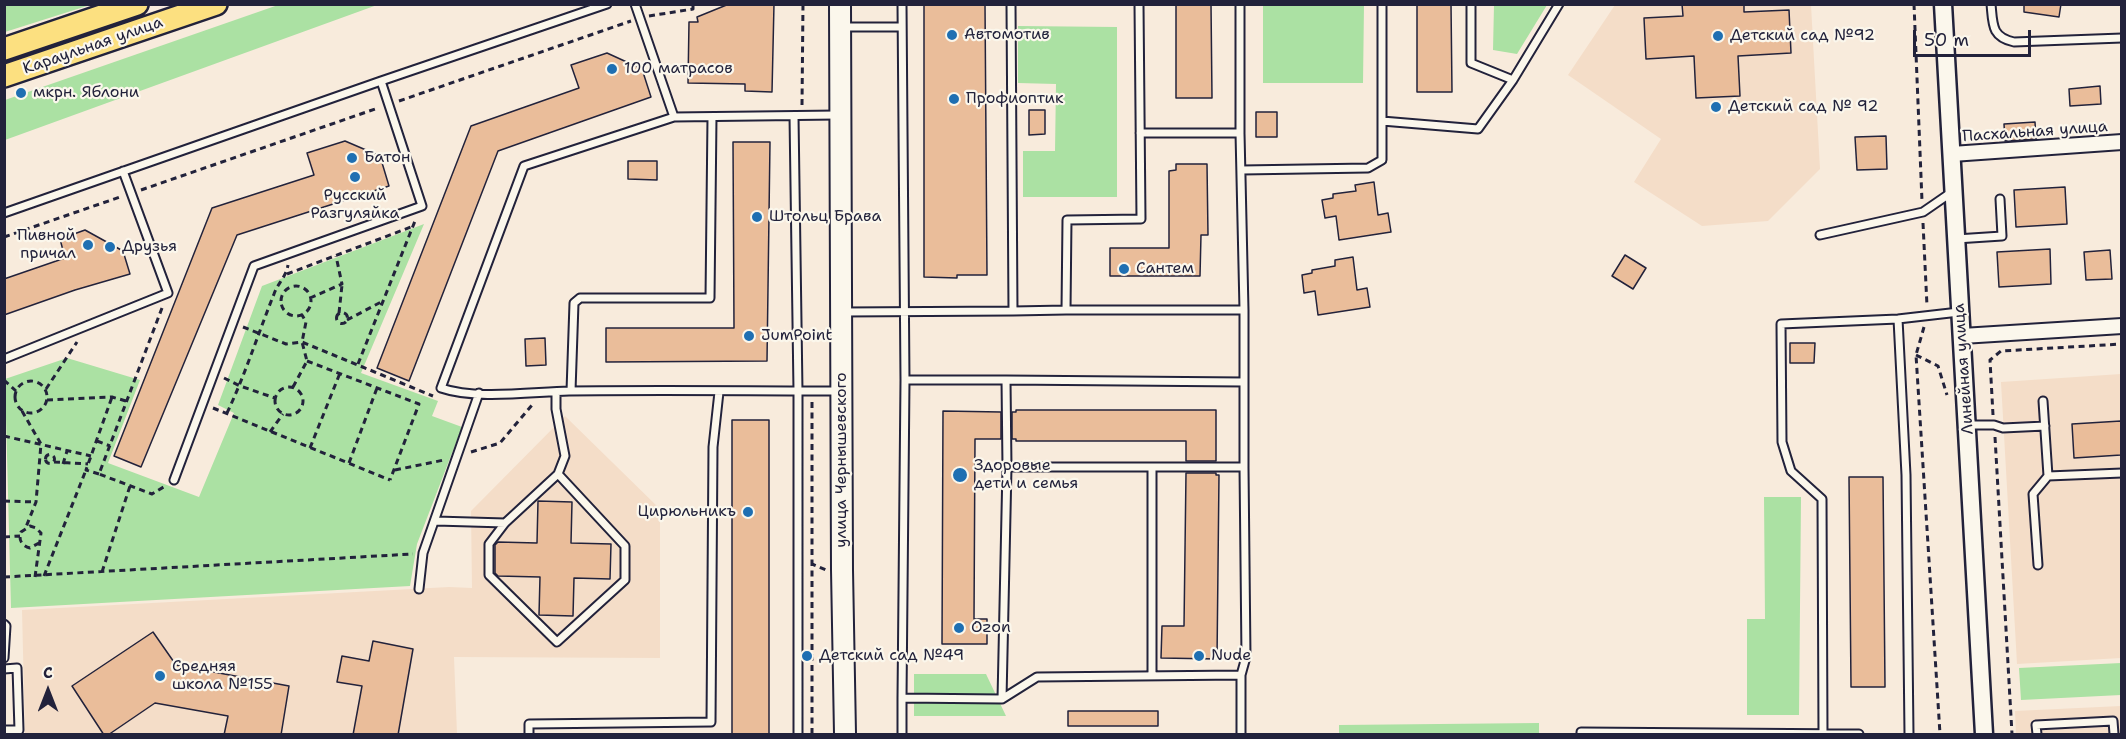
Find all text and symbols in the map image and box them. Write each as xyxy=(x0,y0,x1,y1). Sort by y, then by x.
street label: Караульная улица xyxy=(21,13,165,79)
scale bar xyxy=(1916,18,2034,56)
place label: Автомотив xyxy=(964,25,1050,45)
place label: Детский сад №92 xyxy=(1730,26,1875,46)
marker: Автомотив xyxy=(945,28,959,42)
text: 50 m xyxy=(1924,28,1969,52)
marker: Детский сад №92 xyxy=(1711,29,1725,43)
place label: 100 матрасов xyxy=(624,59,733,79)
marker: 100 матрасов xyxy=(605,62,619,76)
place label: мкрн. Яблони xyxy=(33,83,139,103)
marker: мкрн. Яблони xyxy=(14,86,28,100)
place label: Профиоптик xyxy=(966,89,1063,109)
marker: Профиоптик xyxy=(947,92,961,106)
place label: Детский сад № 92 xyxy=(1728,97,1878,117)
marker: Детский сад № 92 xyxy=(1709,100,1723,114)
street label: Пасхальная улица xyxy=(1962,117,2108,147)
place label: Батон xyxy=(364,148,410,168)
marker: Батон xyxy=(345,151,359,165)
marker: Русский Разгуляйка xyxy=(348,170,362,184)
place label: Русский Разгуляйка xyxy=(311,186,399,224)
place label: Штольц Брава xyxy=(769,207,881,227)
marker: Штольц Брава xyxy=(750,210,764,224)
place label: Пивной причал xyxy=(17,226,76,264)
place label: Друзья xyxy=(122,237,177,257)
marker: Пивной причал xyxy=(81,238,95,252)
marker: Друзья xyxy=(103,240,117,254)
place label: Сантем xyxy=(1136,259,1194,279)
marker: Сантем xyxy=(1117,262,1131,276)
street label: Линейная улица xyxy=(1950,303,1978,435)
place label: JumPoint xyxy=(761,326,832,346)
marker: JumPoint xyxy=(742,329,756,343)
street label: улица Чернышевского xyxy=(832,372,852,548)
place label: Здоровые дети и семья xyxy=(974,456,1078,494)
marker: Здоровые дети и семья xyxy=(951,466,969,484)
place label: Цирюльникъ xyxy=(637,502,736,522)
marker: Цирюльникъ xyxy=(741,505,755,519)
place label: Ozon xyxy=(971,618,1011,638)
marker: Ozon xyxy=(952,621,966,635)
place label: Детский сад №49 xyxy=(819,646,964,666)
place label: Nude xyxy=(1211,646,1251,666)
marker: Детский сад №49 xyxy=(800,649,814,663)
marker: Nude xyxy=(1192,649,1206,663)
place label: Средняя школа №155 xyxy=(172,657,273,695)
north arrow xyxy=(18,661,78,721)
text: С xyxy=(43,662,53,683)
marker: Средняя школа №155 xyxy=(153,669,167,683)

